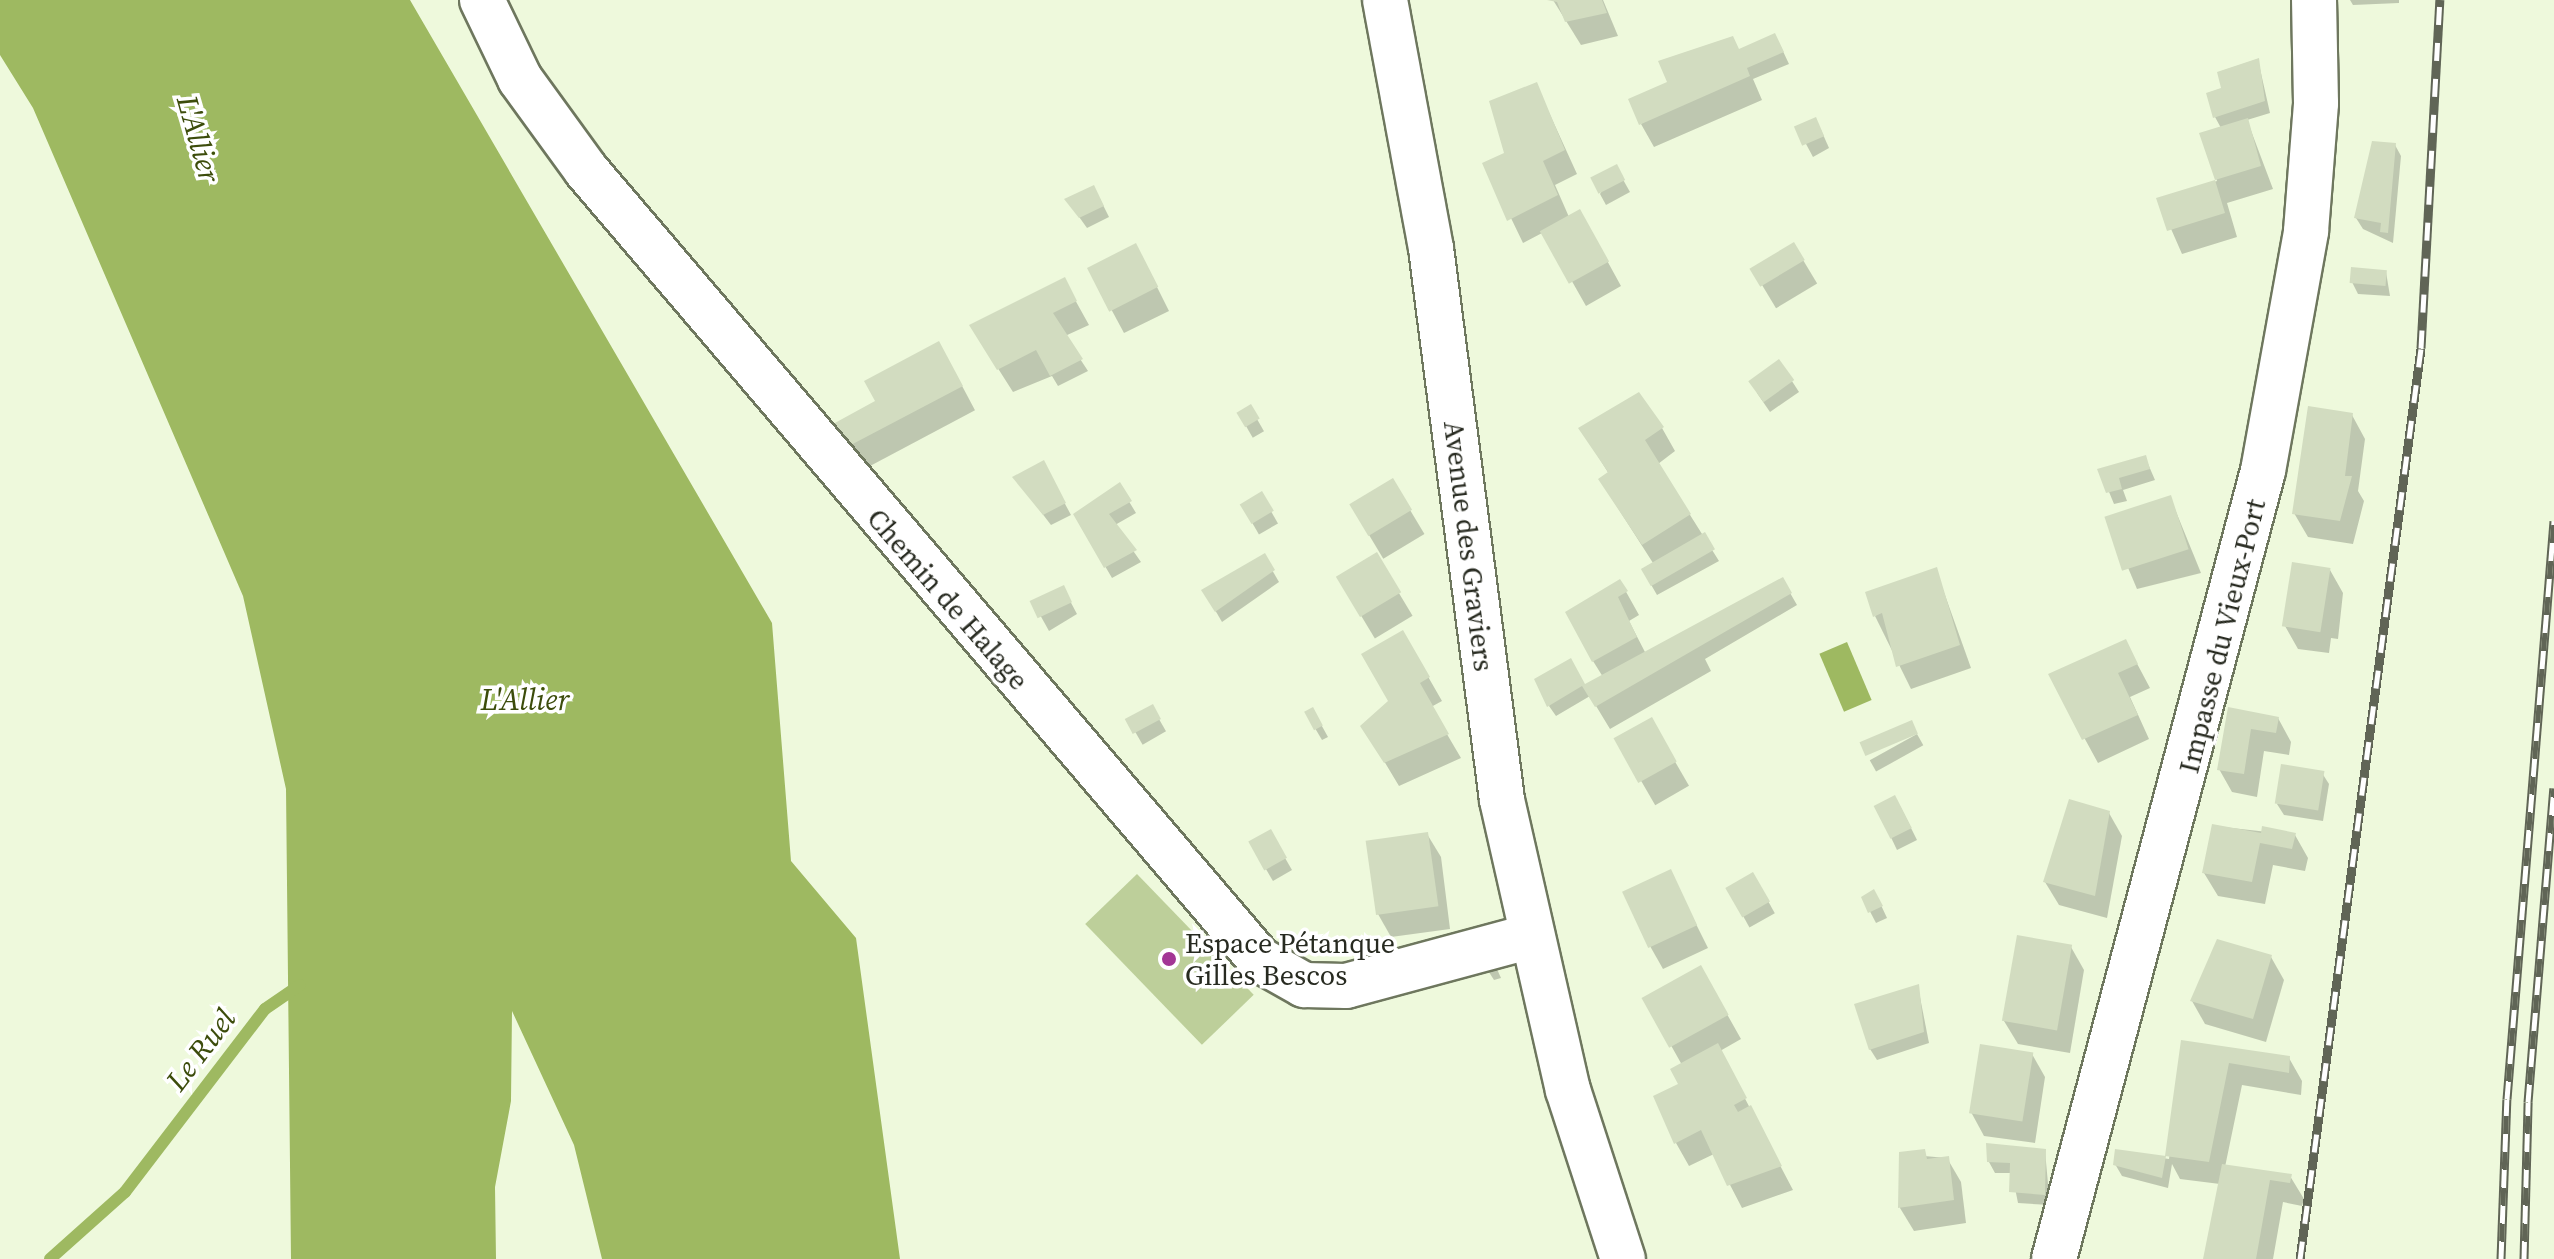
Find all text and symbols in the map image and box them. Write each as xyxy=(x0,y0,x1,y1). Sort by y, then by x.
water label: L'Allier xyxy=(168,91,228,187)
street label: Avenue des Graviers xyxy=(1437,419,1501,673)
street label: Impasse du Vieux-Port xyxy=(2172,495,2272,777)
street label: Chemin de Halage xyxy=(860,502,1036,696)
water label: L'Allier xyxy=(481,682,569,718)
place label: Espace Pétanque Gilles Bescos xyxy=(1185,926,1395,992)
marker: Espace Pétanque Gilles Bescos xyxy=(1160,950,1178,968)
water label: Le Ruel xyxy=(159,1002,243,1098)

